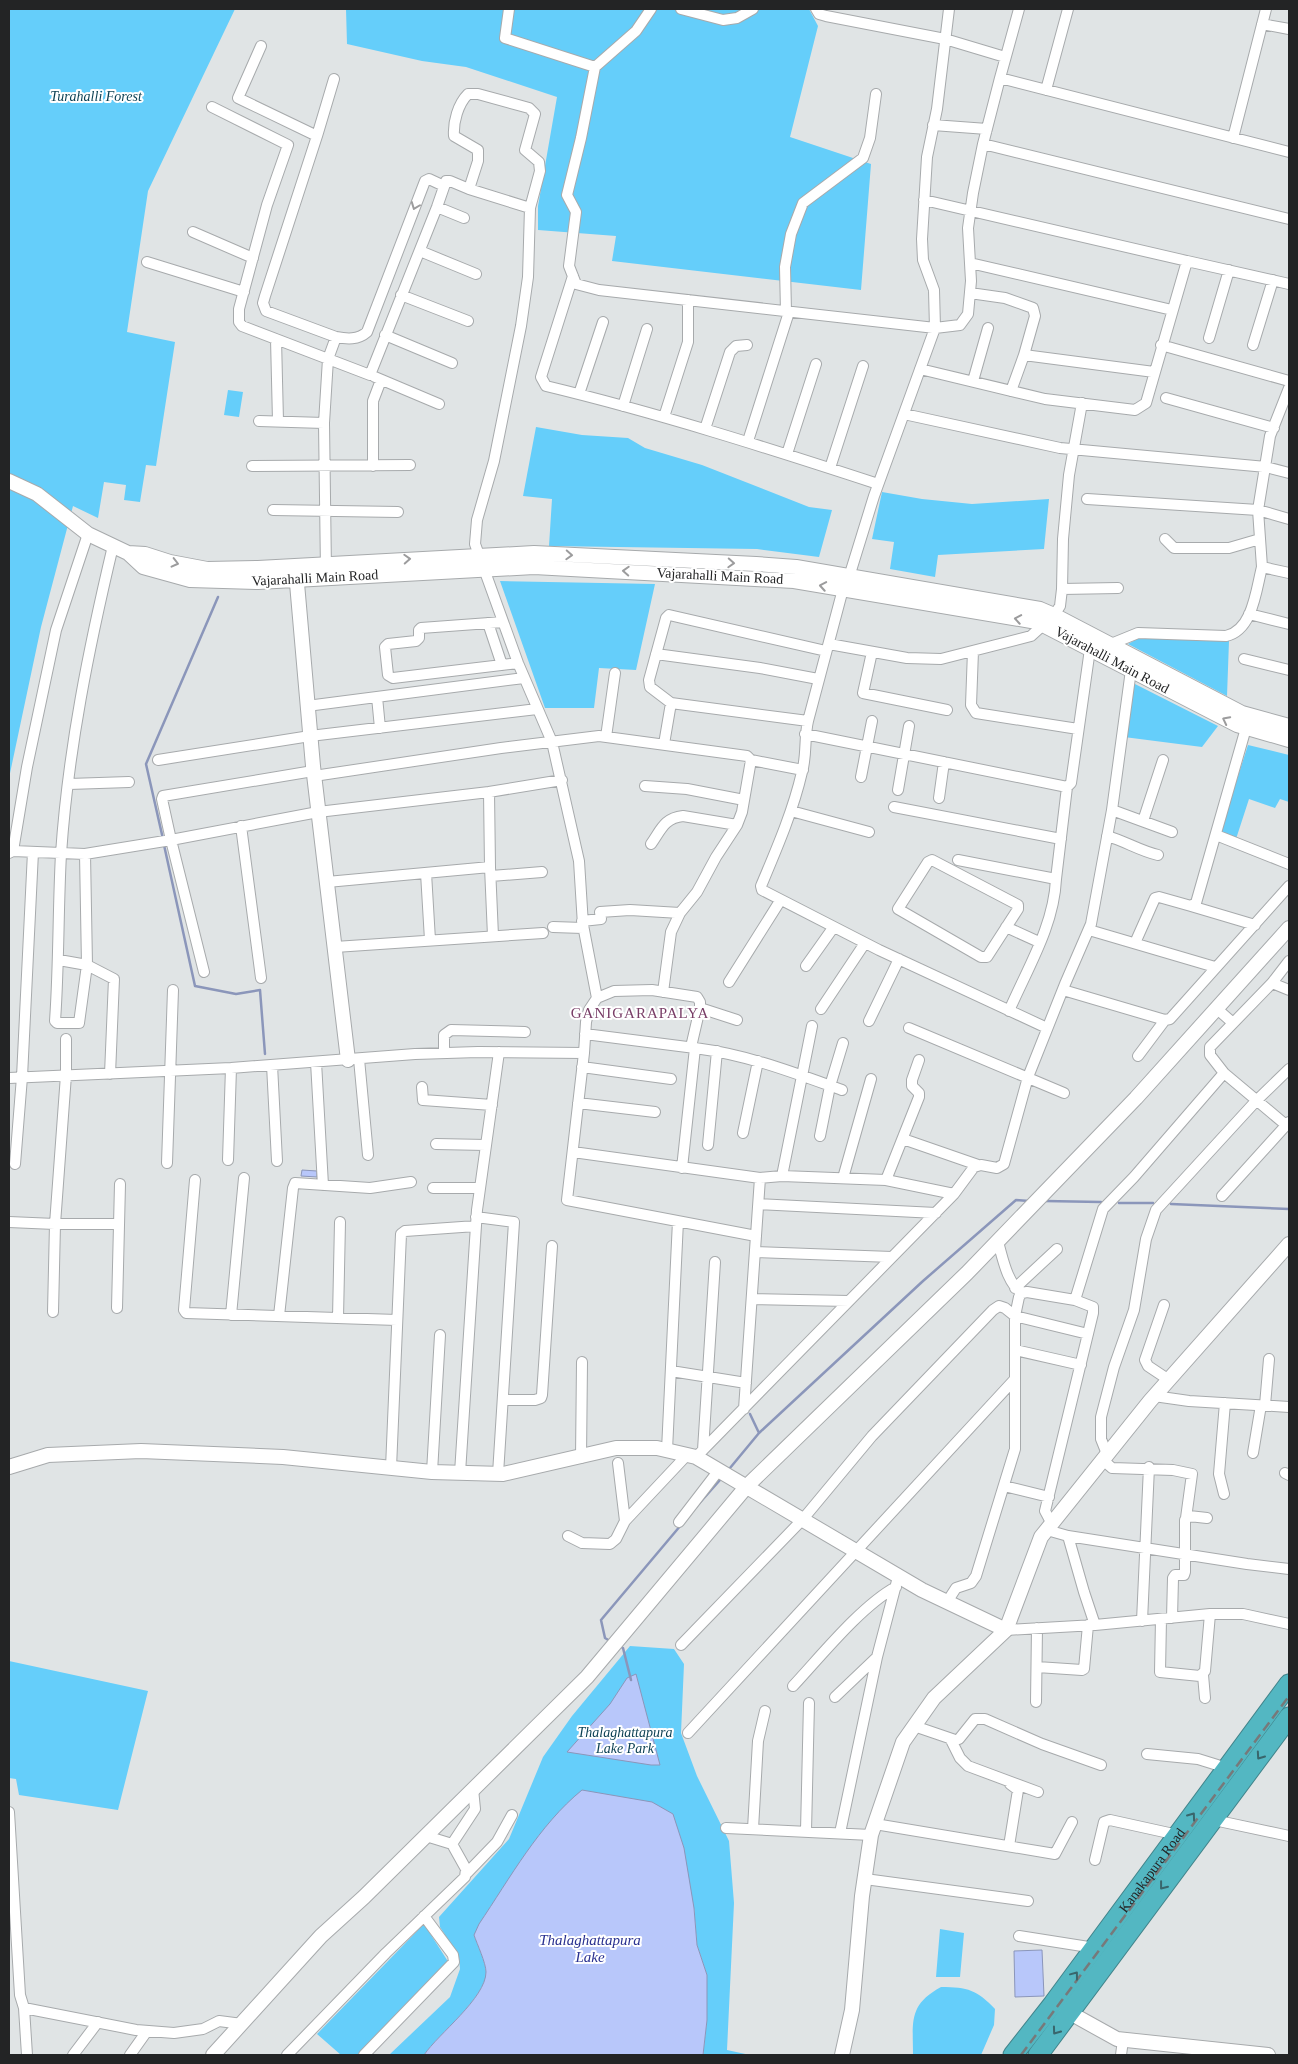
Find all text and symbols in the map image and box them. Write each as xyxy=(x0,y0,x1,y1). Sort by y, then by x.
park label: Turahalli Forest xyxy=(50,89,143,104)
one-way arrow xyxy=(411,201,421,209)
one-way arrow xyxy=(565,549,573,560)
one-way arrow xyxy=(403,554,411,565)
one-way arrow xyxy=(170,557,179,568)
one-way arrow xyxy=(727,558,735,569)
street label: Vajarahalli Main Road xyxy=(656,565,784,587)
one-way arrow xyxy=(622,566,630,577)
street label: Vajarahalli Main Road xyxy=(251,567,379,589)
one-way arrow xyxy=(819,581,828,591)
one-way arrow xyxy=(1014,614,1022,625)
street label: Vajarahalli Main Road xyxy=(1053,624,1171,696)
one-way arrow xyxy=(1223,716,1232,726)
district label: GANIGARAPALYA xyxy=(571,1005,709,1021)
park label: Thalaghattapura Lake Park xyxy=(578,1725,672,1756)
one-way arrow xyxy=(1257,1750,1266,1760)
one-way arrow xyxy=(1186,1812,1195,1822)
street label: Kanakapura Road xyxy=(1116,1825,1188,1915)
one-way arrow xyxy=(1161,1880,1169,1889)
water label: Thalaghattapura Lake xyxy=(539,1932,641,1965)
one-way arrow xyxy=(1069,1972,1077,1981)
one-way arrow xyxy=(1053,2025,1062,2035)

